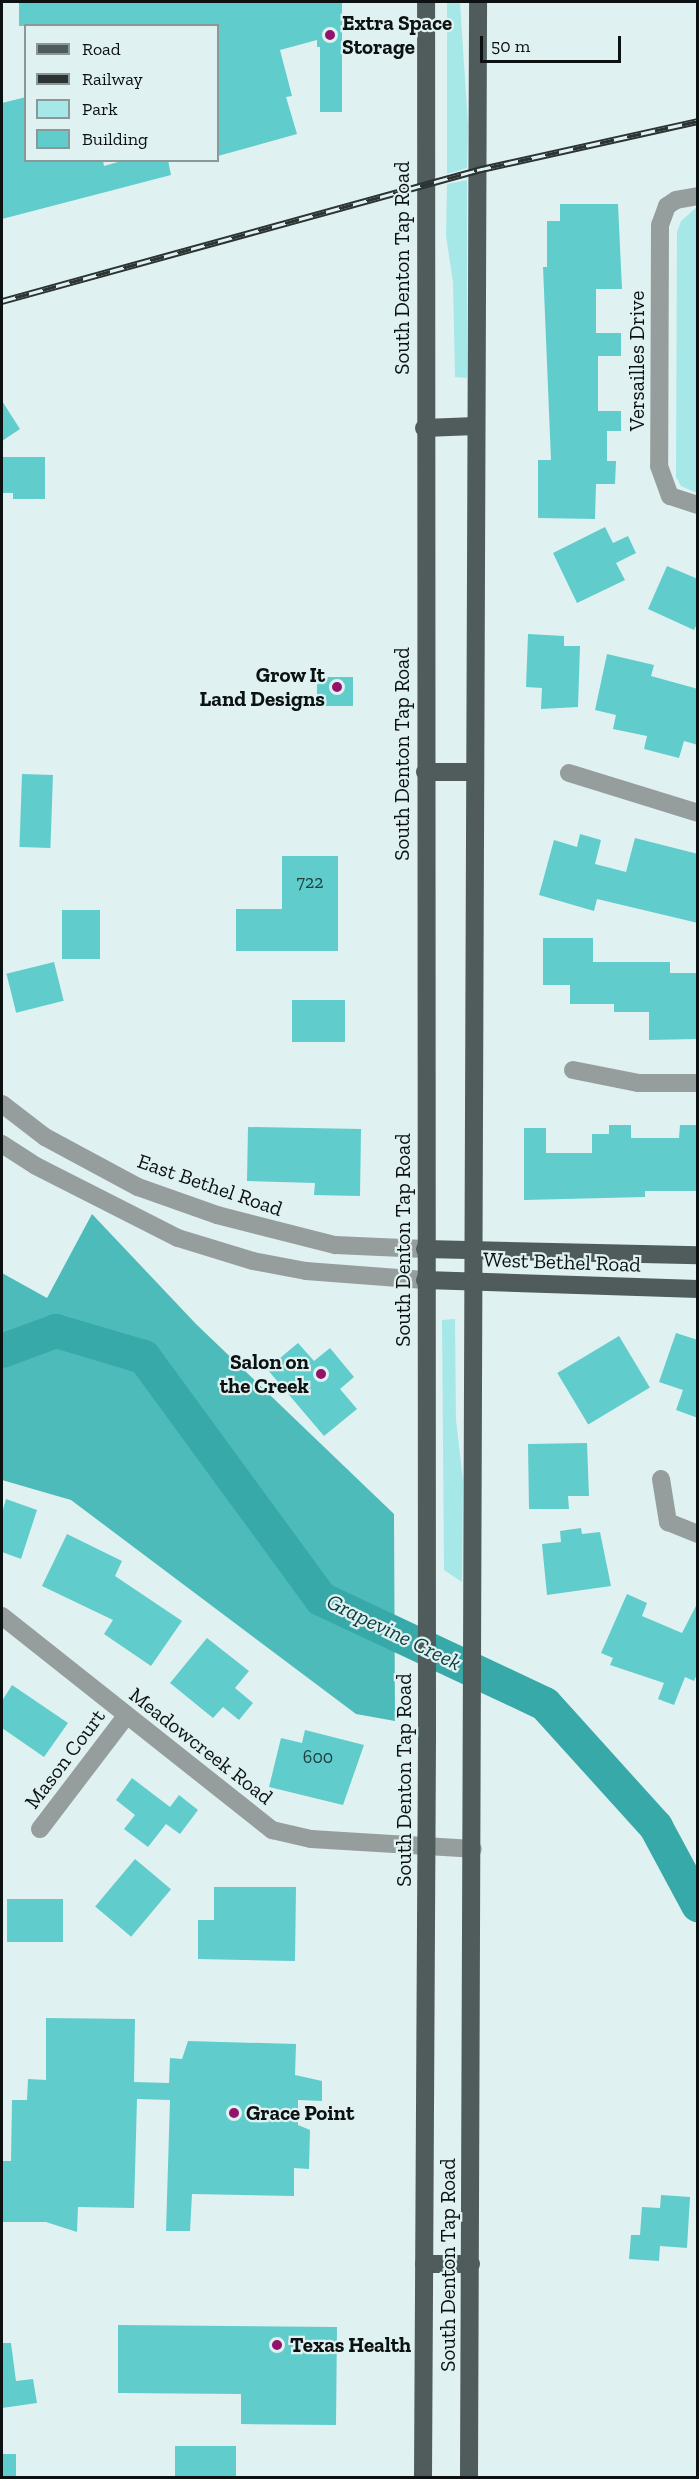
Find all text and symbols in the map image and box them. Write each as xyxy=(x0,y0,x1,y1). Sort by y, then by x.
place label: Extra Space Storage xyxy=(342,10,452,60)
legend xyxy=(24,24,219,162)
scale bar xyxy=(483,24,624,62)
marker: Extra Space Storage xyxy=(323,28,337,42)
text: 50 m xyxy=(491,35,530,57)
text: Road xyxy=(82,38,121,60)
text: Railway xyxy=(82,68,143,90)
text: Park xyxy=(82,98,118,120)
text: Building xyxy=(82,128,148,150)
street label: South Denton Tap Road xyxy=(389,161,415,375)
street label: Versailles Drive xyxy=(624,291,650,431)
street label: South Denton Tap Road xyxy=(389,647,415,861)
place label: Grow It Land Designs xyxy=(200,662,325,712)
marker: Grow It Land Designs xyxy=(330,680,344,694)
house number: 722 xyxy=(296,871,324,893)
street label: South Denton Tap Road xyxy=(390,1133,416,1347)
street label: East Bethel Road xyxy=(134,1148,286,1222)
street label: West Bethel Road xyxy=(483,1247,641,1277)
place label: Salon on the Creek xyxy=(220,1349,309,1399)
marker: Salon on the Creek xyxy=(314,1367,328,1381)
water label: Grapevine Creek xyxy=(322,1588,466,1676)
street label: South Denton Tap Road xyxy=(391,1673,417,1887)
street label: Meadowcreek Road xyxy=(124,1682,278,1810)
street label: Mason Court xyxy=(19,1704,111,1814)
house number: 600 xyxy=(303,1746,333,1768)
place label: Grace Point xyxy=(246,2100,354,2126)
marker: Grace Point xyxy=(227,2106,241,2120)
street label: South Denton Tap Road xyxy=(435,2158,461,2372)
place label: Texas Health xyxy=(290,2332,411,2358)
marker: Texas Health xyxy=(268,2336,286,2354)

